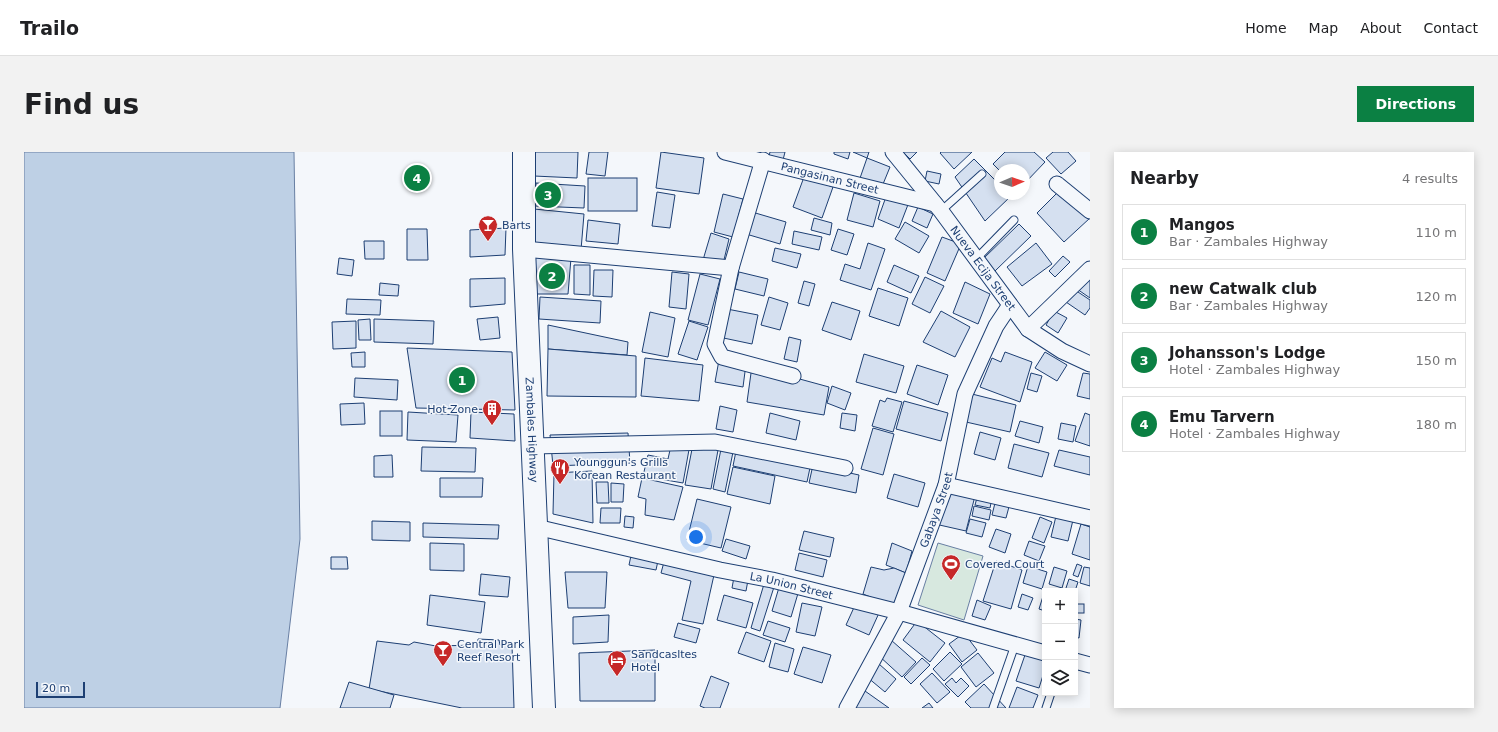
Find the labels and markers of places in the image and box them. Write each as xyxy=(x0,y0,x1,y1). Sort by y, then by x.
pin: 4 xyxy=(404,163,430,193)
pin: 3 xyxy=(535,180,561,210)
bar icon: Barts xyxy=(477,214,499,242)
place label: Barts xyxy=(502,219,531,232)
pin: 2 xyxy=(539,261,565,291)
pin: 1 xyxy=(449,365,475,395)
building icon: Hot Zone xyxy=(481,398,503,426)
place label: Hot Zone xyxy=(427,403,478,416)
place label: Younggun's Grills Korean Restaurant xyxy=(573,456,677,482)
restaurant icon: Younggun's Grills Korean Restaurant xyxy=(549,457,571,485)
sports icon: Covered Court xyxy=(940,553,962,581)
place label: Covered Court xyxy=(965,558,1045,571)
place label: Central Park Reef Resort xyxy=(457,638,525,664)
bar icon: Central Park Reef Resort xyxy=(432,639,454,667)
place label: Sandcasltes Hotel xyxy=(631,648,697,674)
hotel icon: Sandcasltes Hotel xyxy=(606,649,628,677)

